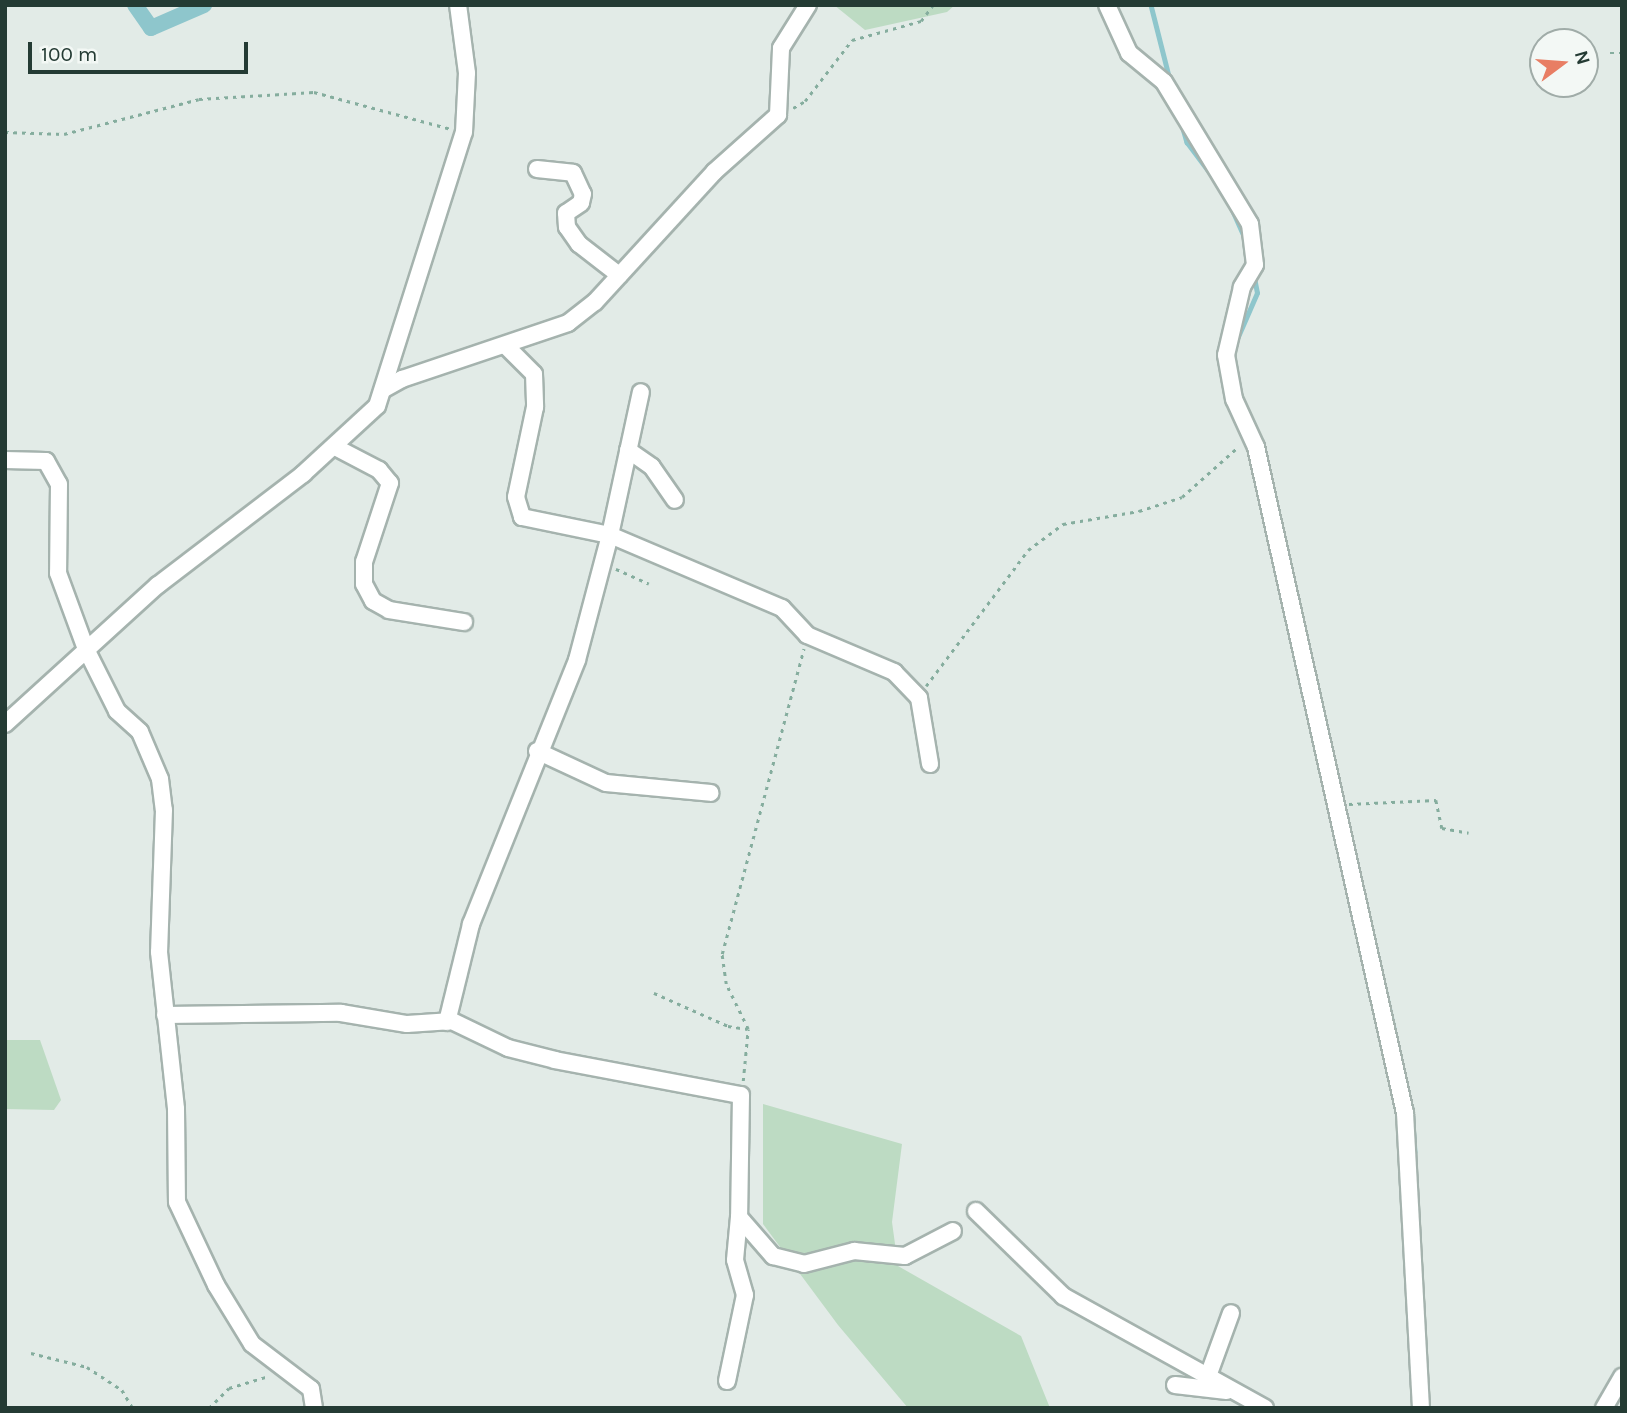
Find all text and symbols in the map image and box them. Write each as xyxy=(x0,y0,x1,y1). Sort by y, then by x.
scale bar xyxy=(32,28,252,72)
north arrow xyxy=(1529,28,1599,98)
text: 100 m xyxy=(41,42,98,66)
text: N xyxy=(1570,48,1595,67)

